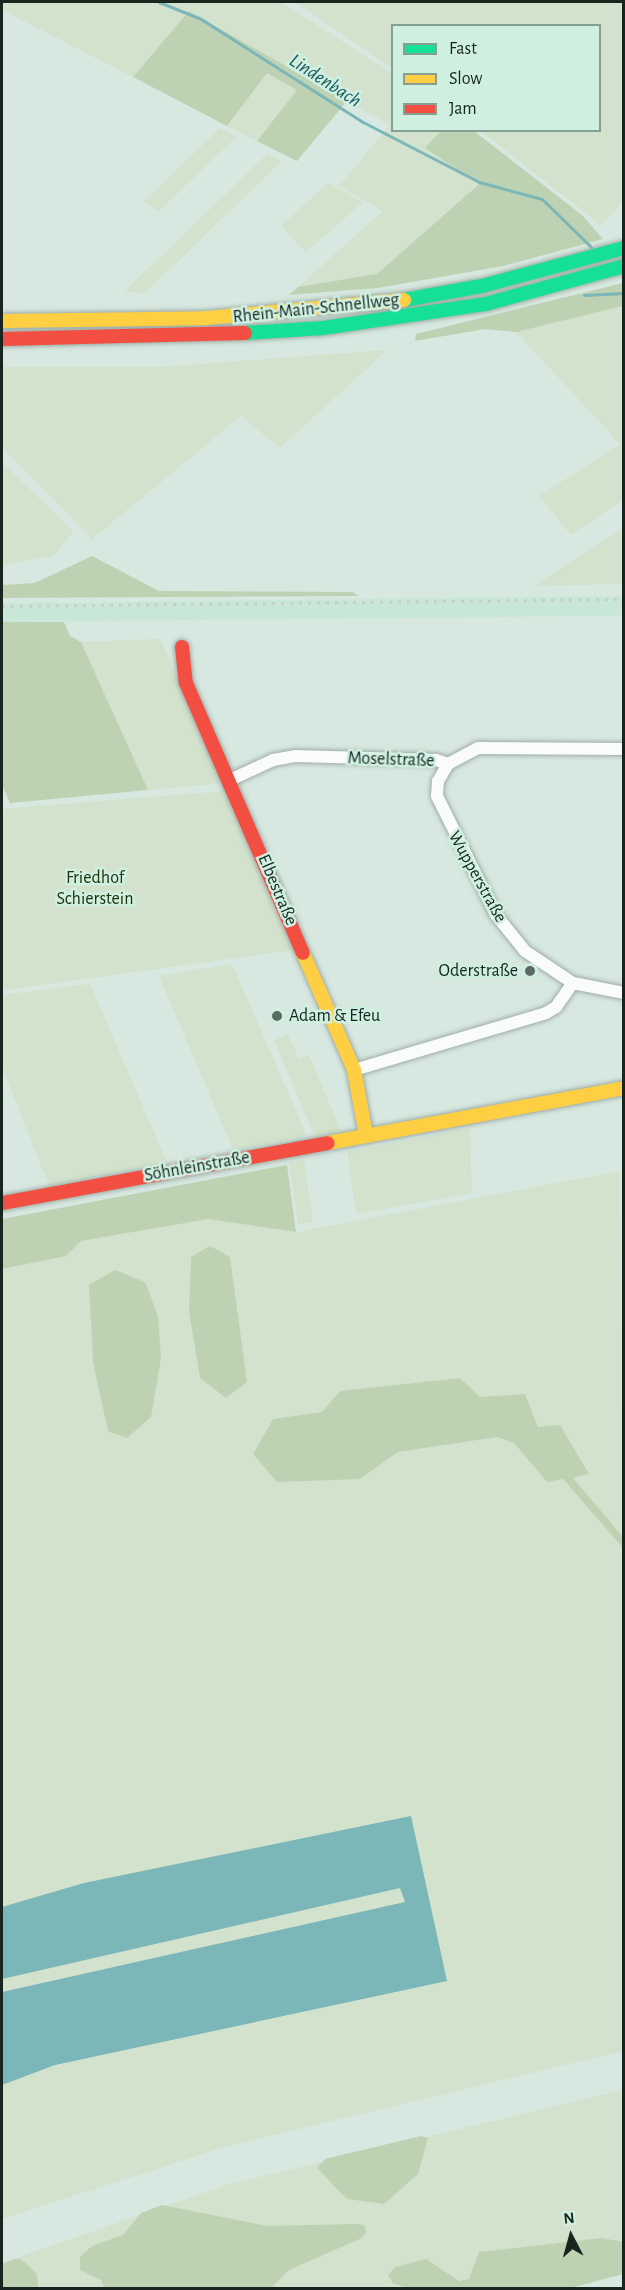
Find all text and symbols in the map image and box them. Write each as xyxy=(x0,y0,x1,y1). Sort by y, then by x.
legend xyxy=(391,24,601,132)
text: Fast xyxy=(449,40,477,58)
water label: Lindenbach xyxy=(284,49,366,113)
text: Slow xyxy=(449,70,482,88)
text: Jam xyxy=(449,100,477,118)
street label: Rhein-Main-Schnellweg xyxy=(232,290,400,328)
street label: Moselstraße xyxy=(347,748,435,772)
street label: Wupperstraße xyxy=(443,827,511,927)
street label: Elbestraße xyxy=(252,851,302,929)
park label: Friedhof Schierstein xyxy=(57,868,133,910)
place label: Oderstraße xyxy=(439,960,518,982)
marker: Oderstraße xyxy=(523,964,537,978)
place label: Adam & Efeu xyxy=(289,1005,380,1027)
marker: Adam & Efeu xyxy=(270,1009,284,1023)
street label: Söhnleinstraße xyxy=(143,1147,251,1187)
north arrow xyxy=(541,2206,601,2266)
text: N xyxy=(563,2210,575,2227)

